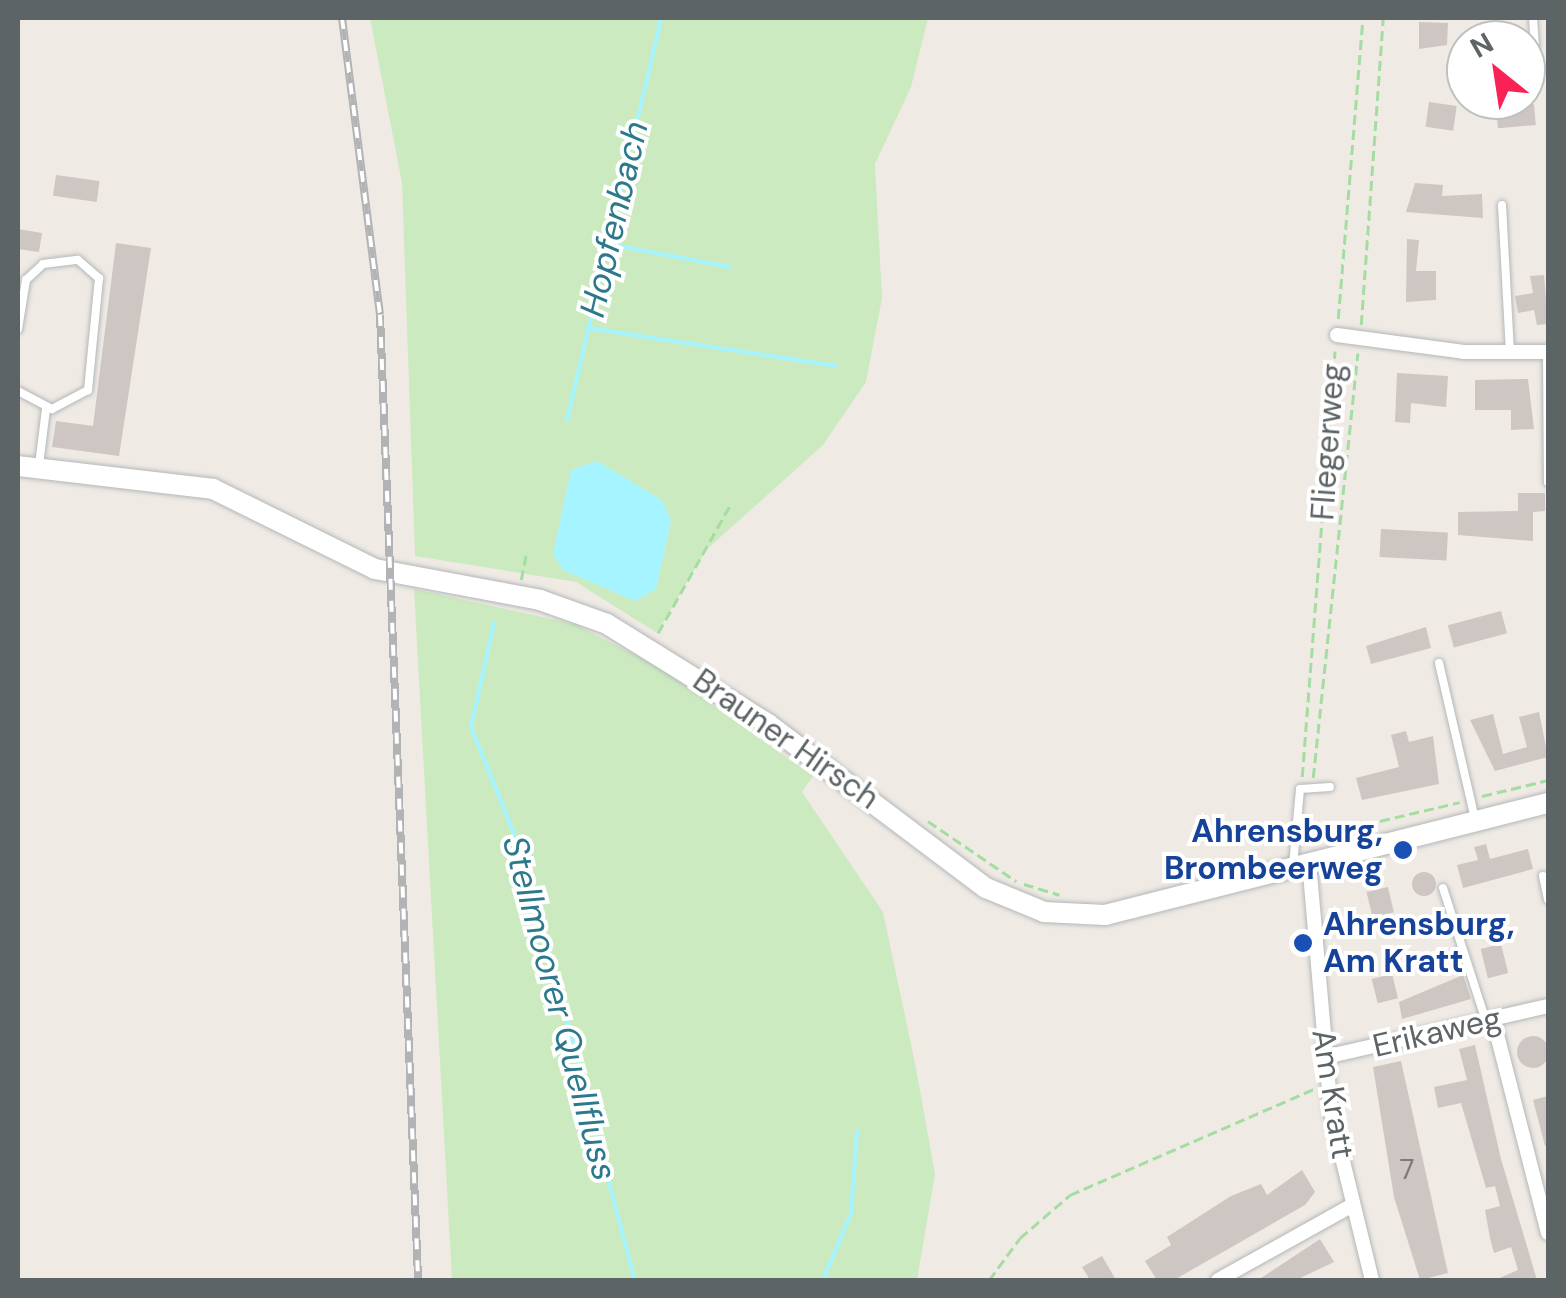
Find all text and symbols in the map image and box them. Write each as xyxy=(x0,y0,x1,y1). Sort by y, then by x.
north arrow xyxy=(1446,20,1546,120)
text: N xyxy=(1464,24,1500,66)
water label: Hopfenbach xyxy=(571,117,657,321)
street label: Fliegerweg xyxy=(1303,362,1353,522)
street label: Brauner Hirsch xyxy=(686,661,886,817)
place label: Ahrensburg, Brombeerweg xyxy=(1164,813,1383,888)
water label: Stellmoorer Quellfluss xyxy=(494,831,626,1185)
marker: Ahrensburg, Brombeerweg xyxy=(1392,839,1414,861)
place label: Ahrensburg, Am Kratt xyxy=(1323,906,1515,981)
marker: Ahrensburg, Am Kratt xyxy=(1292,932,1314,954)
street label: Erikaweg xyxy=(1369,999,1505,1065)
street label: Am Kratt xyxy=(1304,1026,1362,1162)
house number: 7 xyxy=(1400,1153,1414,1187)

